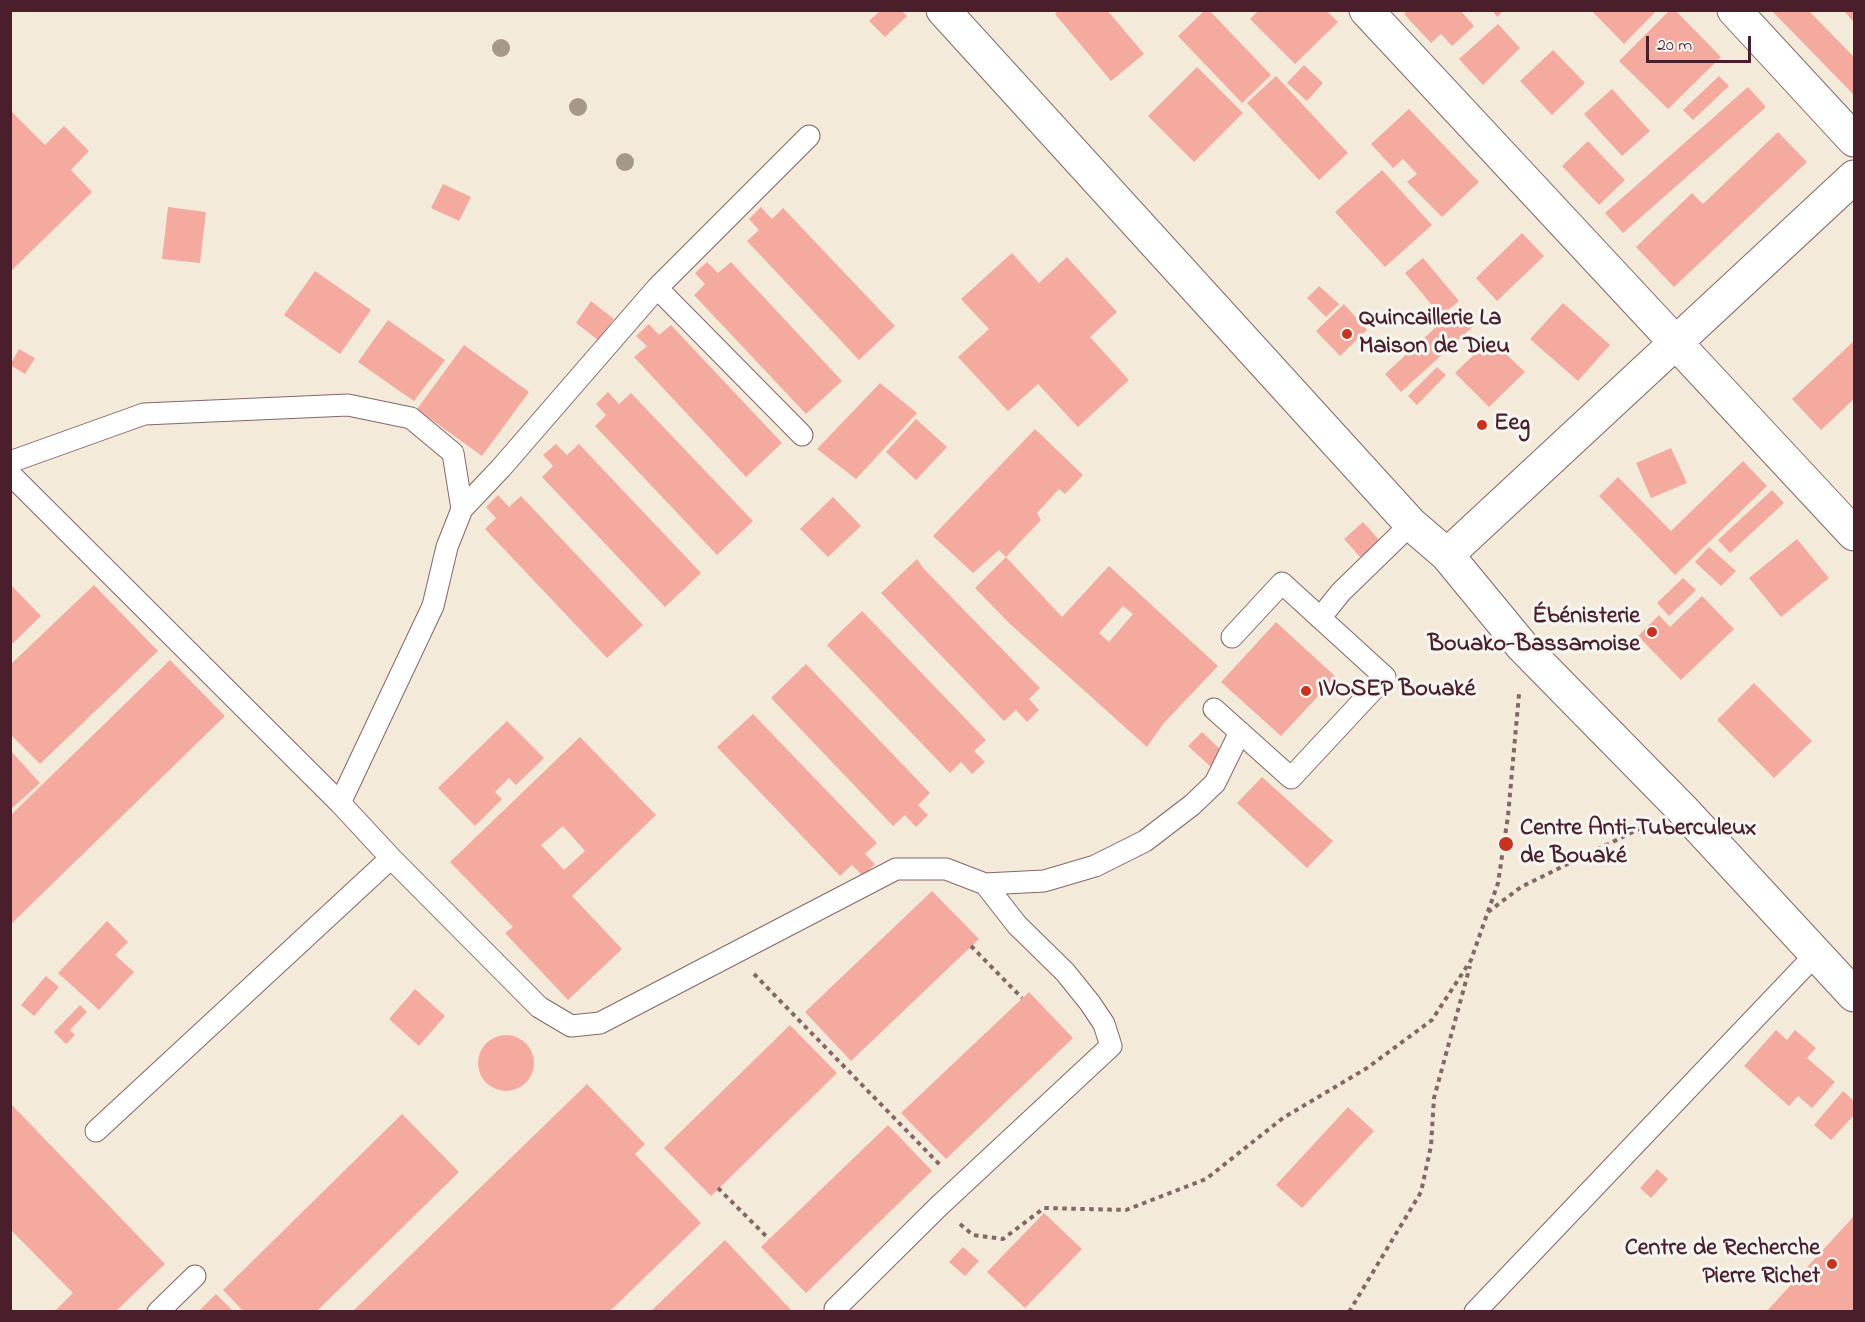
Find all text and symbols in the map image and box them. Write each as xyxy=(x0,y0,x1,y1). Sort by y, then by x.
scale bar xyxy=(1649,24,1754,62)
text: 20 m xyxy=(1657,33,1692,59)
place label: Quincaillerie La Maison de Dieu xyxy=(1359,306,1510,362)
marker: Quincaillerie La Maison de Dieu xyxy=(1340,327,1354,341)
place label: Eeg xyxy=(1494,411,1530,439)
marker: Eeg xyxy=(1475,418,1489,432)
place label: Ébénisterie Bouako-Bassamoise xyxy=(1428,604,1640,660)
marker: Ébénisterie Bouako-Bassamoise xyxy=(1645,625,1659,639)
place label: IVOSEP Bouaké xyxy=(1318,677,1476,705)
marker: IVOSEP Bouaké xyxy=(1299,684,1313,698)
place label: Centre Anti-Tuberculeux de Bouaké xyxy=(1520,816,1756,872)
marker: Centre Anti-Tuberculeux de Bouaké xyxy=(1497,835,1515,853)
place label: Centre de Recherche Pierre Richet xyxy=(1625,1236,1820,1292)
marker: Centre de Recherche Pierre Richet xyxy=(1825,1257,1839,1271)

